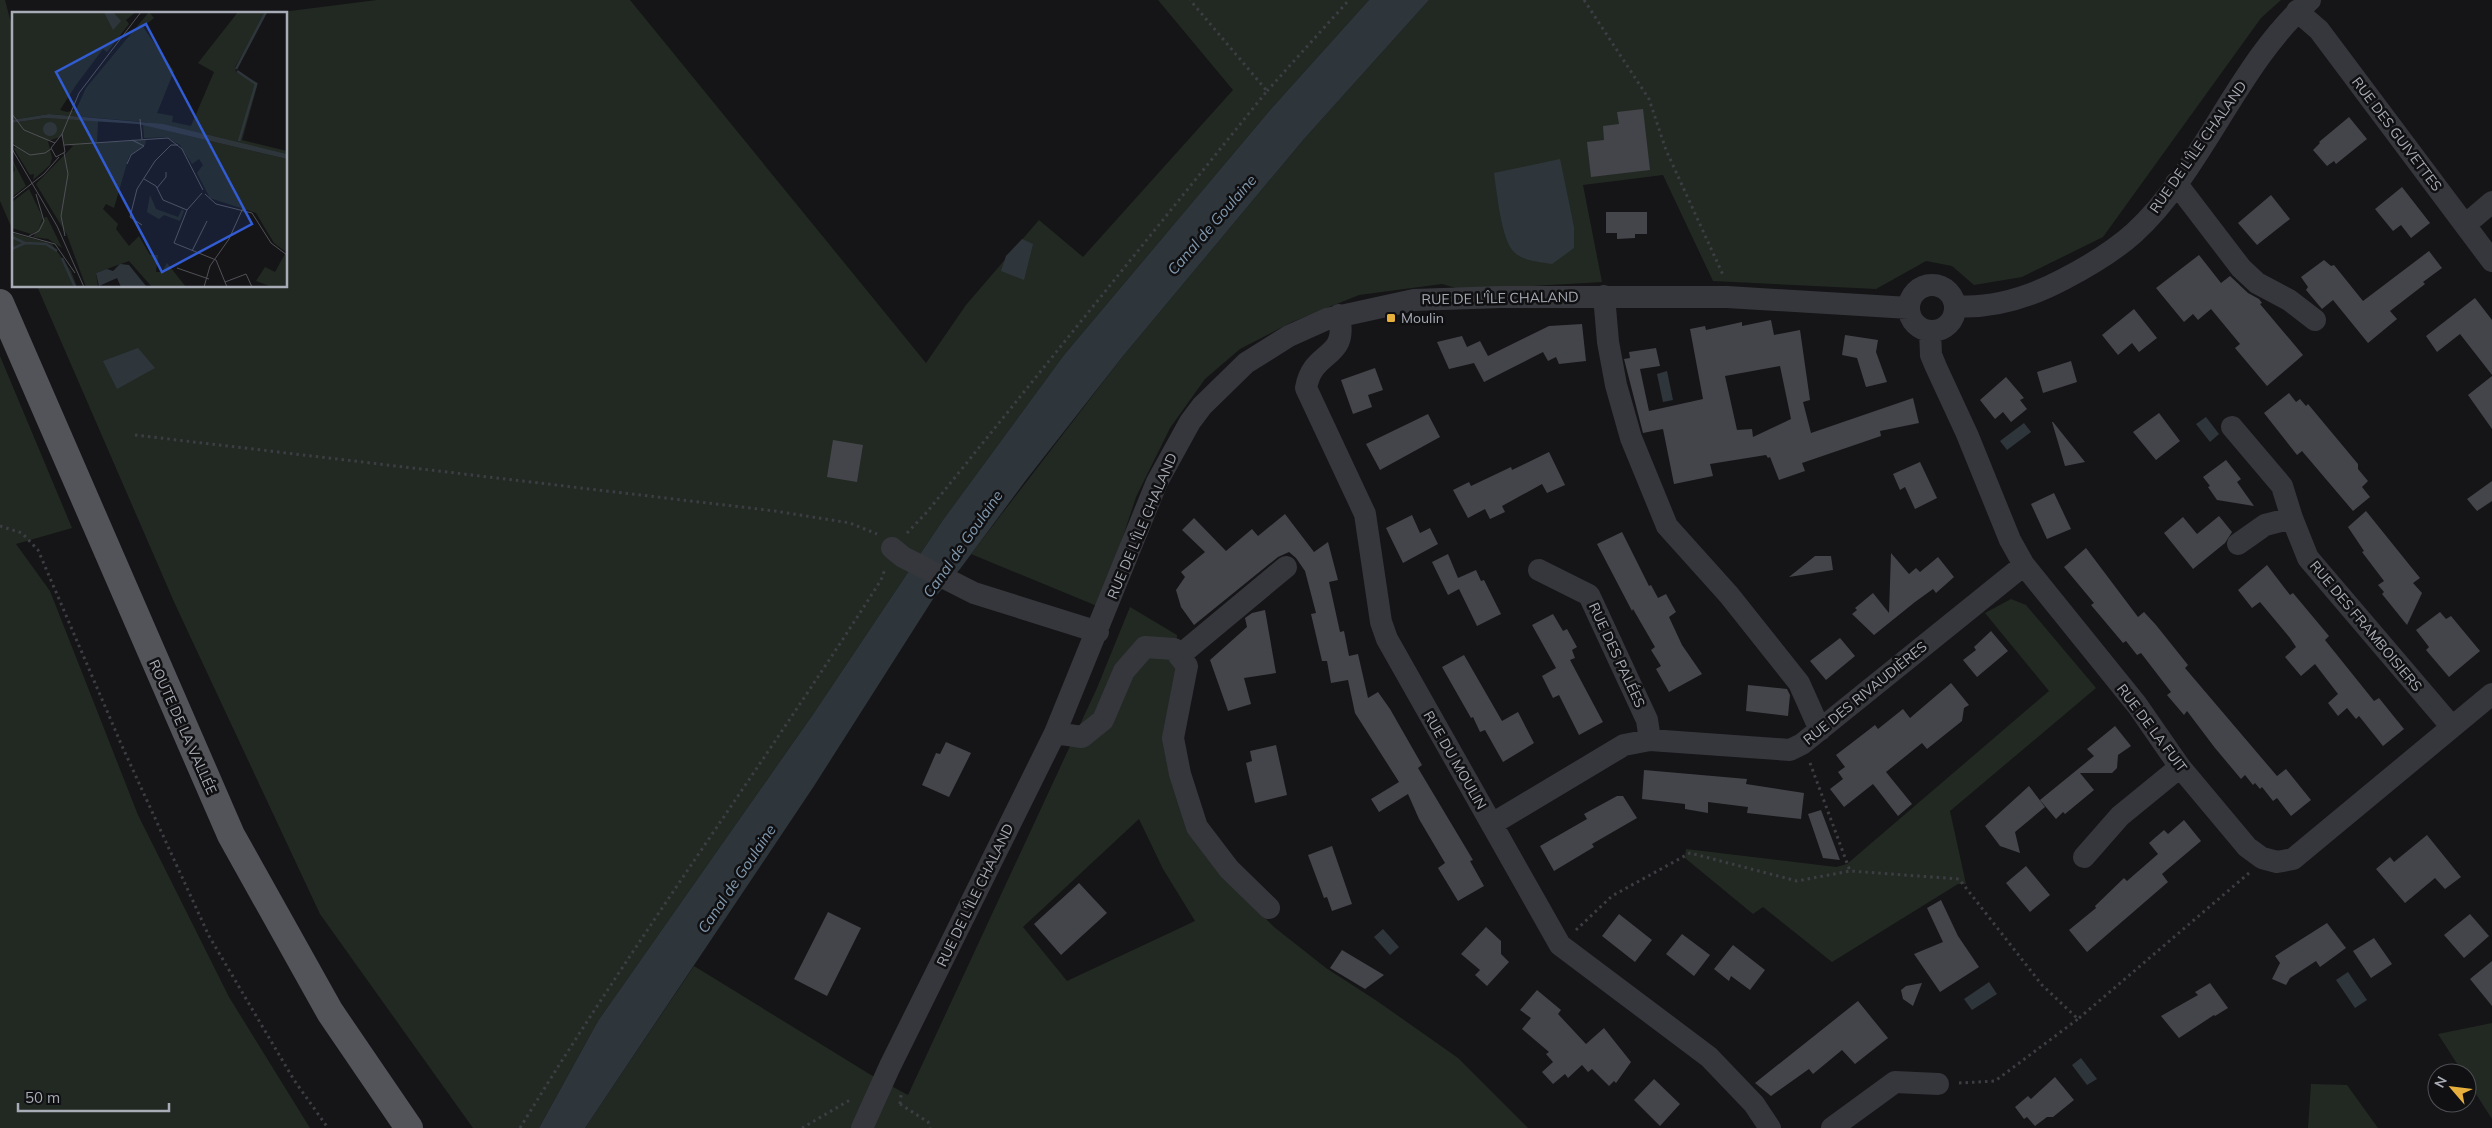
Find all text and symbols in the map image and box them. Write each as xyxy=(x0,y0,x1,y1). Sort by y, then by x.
inset map xyxy=(12,12,288,288)
street label: RUE DES GUIVETTES xyxy=(2348,73,2446,195)
street label: RUE DE L'ÎLE CHALAND xyxy=(2146,77,2250,217)
water label: Canal de Goulaine xyxy=(1163,171,1260,279)
street label: RUE DE L'ÎLE CHALAND xyxy=(1421,288,1579,308)
place label: Moulin xyxy=(1401,309,1444,327)
marker: Moulin xyxy=(1385,312,1397,324)
street label: RUE DE L'ÎLE CHALAND xyxy=(1103,450,1181,602)
water label: Canal de Goulaine xyxy=(918,486,1007,601)
street label: RUE DES FRAMBOISIERS xyxy=(2306,557,2426,695)
street label: RUE DES PALÉES xyxy=(1585,600,1649,711)
street label: RUE DES RIVAUDIÈRES xyxy=(1799,637,1931,749)
street label: ROUTE DE LA VALLÉE xyxy=(145,657,221,797)
street label: RUE DE LA FUIT xyxy=(2113,680,2191,776)
street label: RUE DU MOULIN xyxy=(1419,707,1491,813)
street label: RUE DE L'ÎLE CHALAND xyxy=(932,820,1018,970)
water label: Canal de Goulaine xyxy=(693,821,780,937)
north arrow xyxy=(2427,1063,2477,1113)
text: N xyxy=(2430,1073,2451,1091)
scale bar xyxy=(18,1080,169,1112)
text: 50 m xyxy=(25,1088,60,1107)

